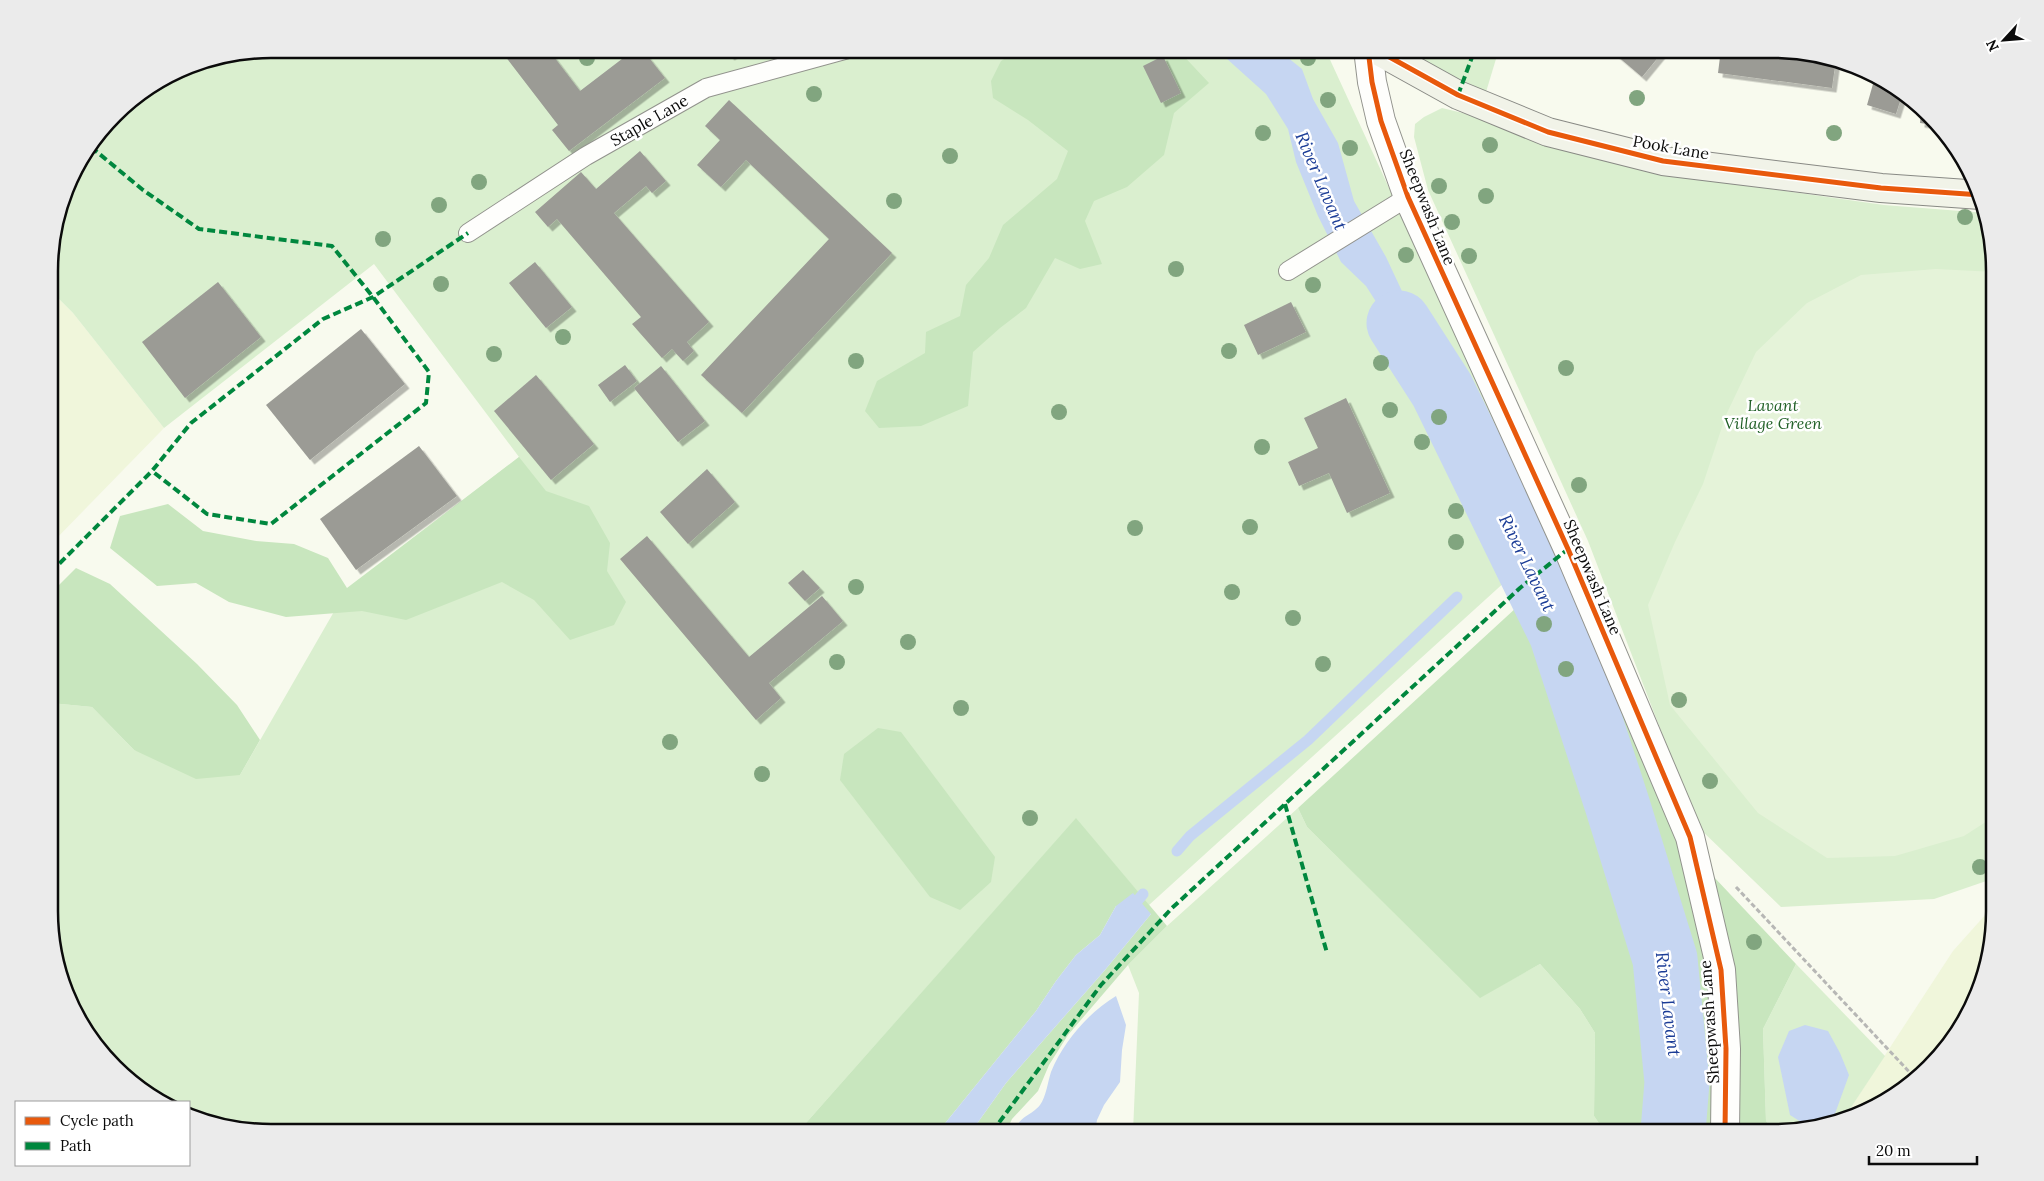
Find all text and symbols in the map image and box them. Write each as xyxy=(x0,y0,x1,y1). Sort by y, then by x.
north arrow xyxy=(1979,15,2029,65)
text: N xyxy=(1982,37,2003,55)
street label: Staple Lane xyxy=(607,90,692,150)
water label: River Lavant xyxy=(1290,128,1353,234)
street label: Pook Lane xyxy=(1631,130,1711,164)
street label: Sheepwash Lane xyxy=(1396,146,1461,268)
park label: Lavant Village Green xyxy=(1724,395,1822,433)
water label: River Lavant xyxy=(1494,510,1561,616)
street label: Sheepwash Lane xyxy=(1560,516,1627,638)
water label: River Lavant xyxy=(1651,950,1686,1058)
street label: Sheepwash Lane xyxy=(1695,959,1723,1084)
legend xyxy=(15,1101,190,1166)
text: Cycle path xyxy=(60,1111,134,1130)
scale bar xyxy=(1869,1134,1976,1166)
text: Path xyxy=(60,1136,91,1155)
text: 20 m xyxy=(1876,1141,1911,1160)

